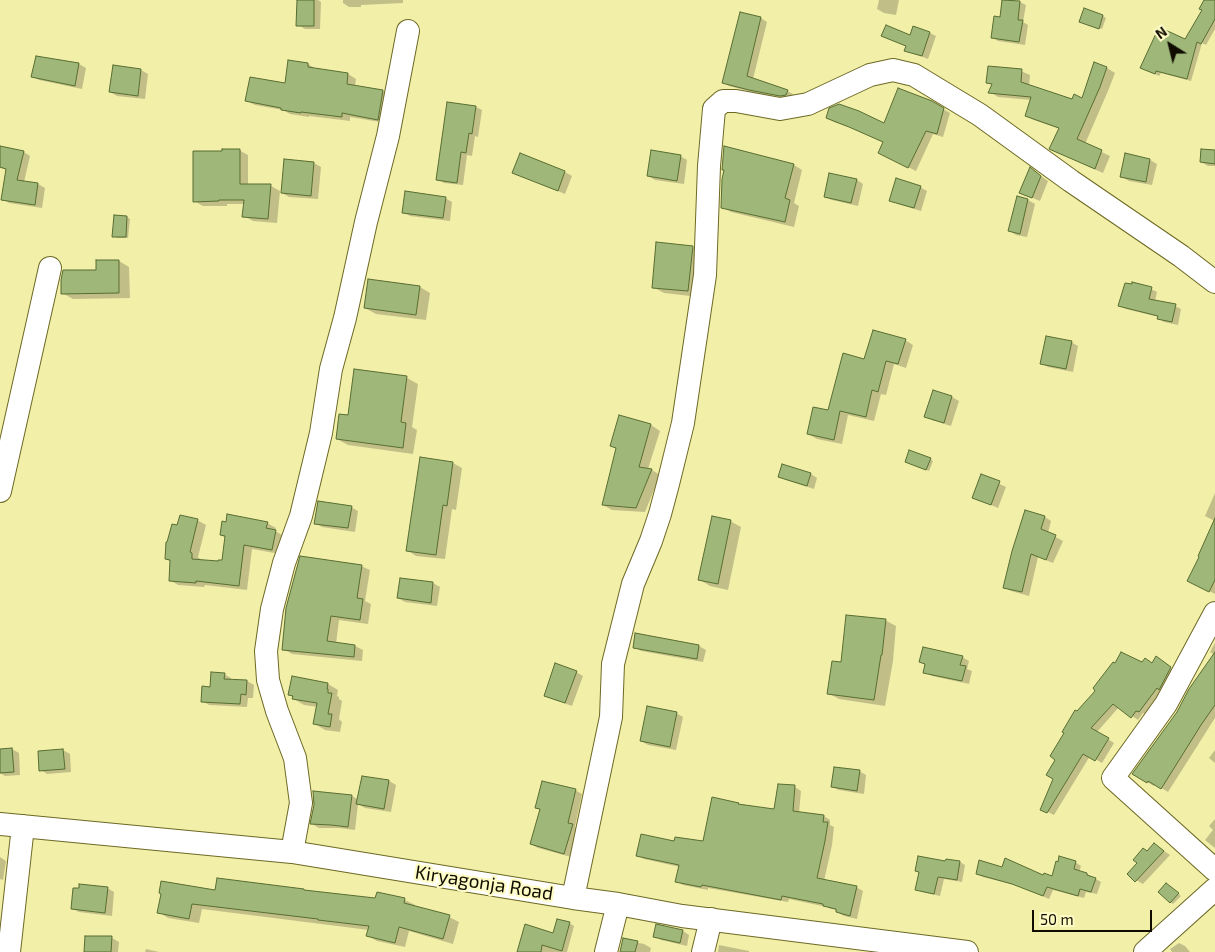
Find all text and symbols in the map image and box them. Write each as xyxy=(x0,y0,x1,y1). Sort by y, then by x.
north arrow xyxy=(1145,20,1195,70)
text: N xyxy=(1152,23,1170,42)
street label: Kiryagonja Road xyxy=(413,861,555,905)
scale bar xyxy=(1035,900,1155,932)
text: 50 m xyxy=(1040,910,1074,928)

